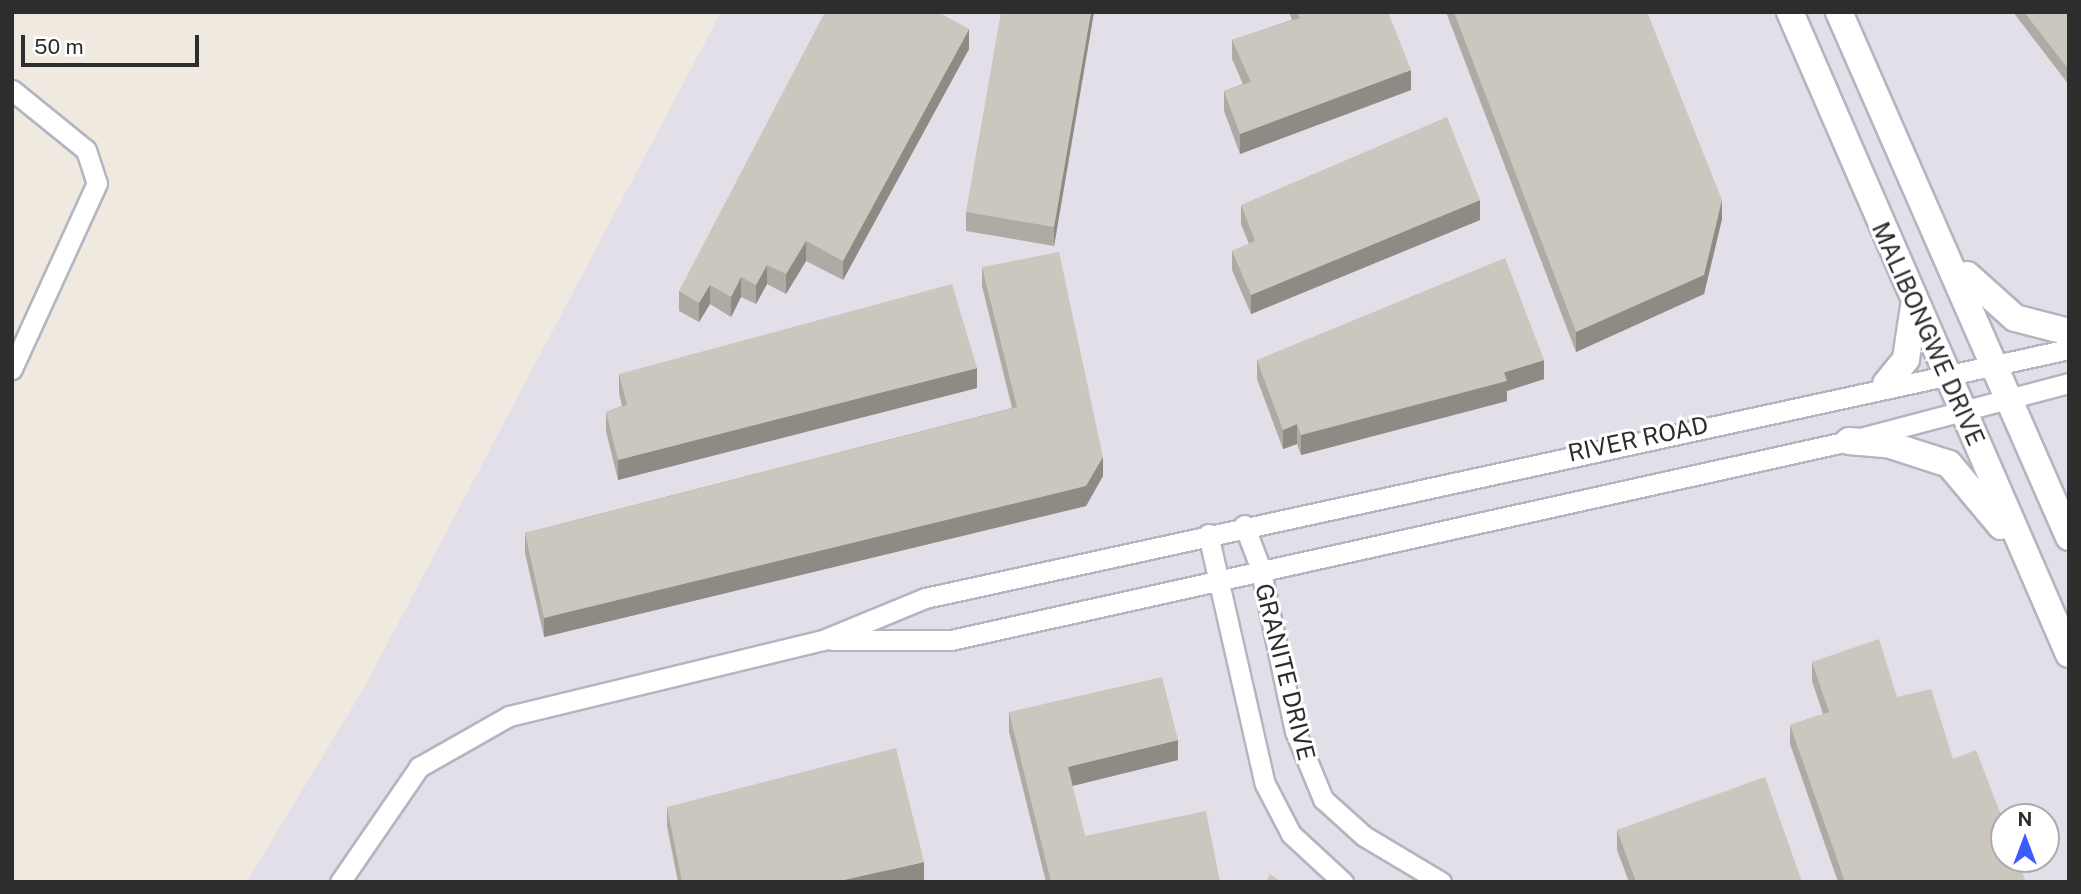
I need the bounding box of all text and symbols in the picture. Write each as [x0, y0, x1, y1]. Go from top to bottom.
scale bar [24, 21, 203, 65]
text: 50 m [34, 34, 84, 59]
street label: MALIBONGWE DRIVE [1866, 218, 1990, 450]
street label: RIVER ROAD [1565, 410, 1711, 468]
street label: GRANITE DRIVE [1249, 580, 1321, 764]
north arrow [1990, 803, 2060, 873]
text: N [2018, 808, 2032, 830]

